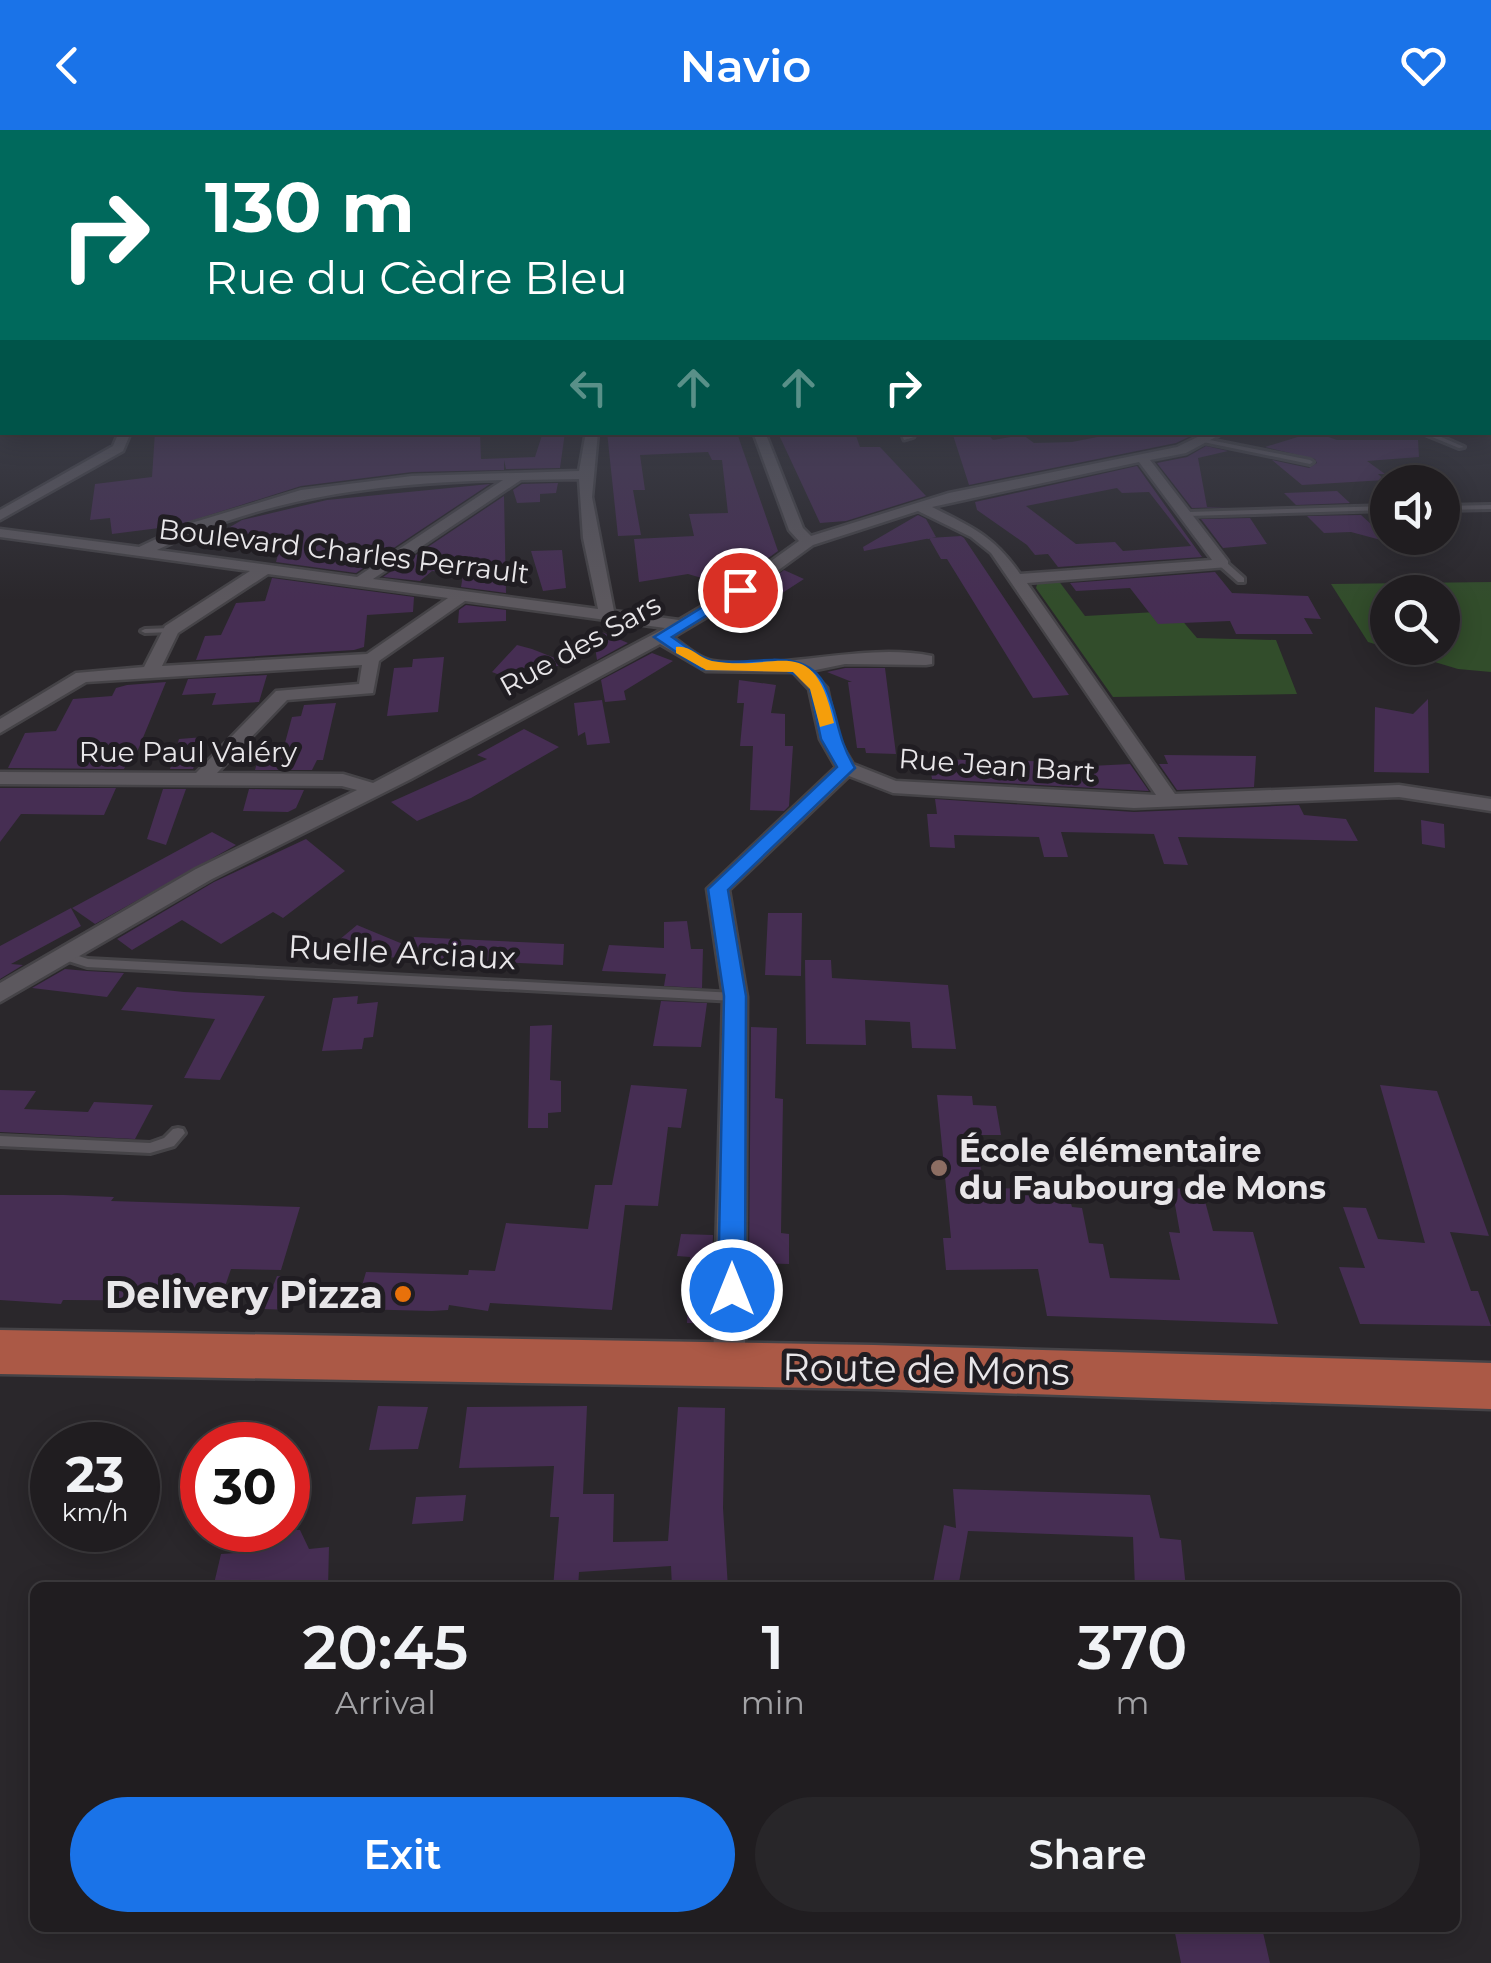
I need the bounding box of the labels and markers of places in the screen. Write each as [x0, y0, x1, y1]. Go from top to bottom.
pin [698, 548, 783, 633]
place label: École élémentaire du Faubourg de Mons [959, 1131, 1326, 1207]
marker: École élémentaire du Faubourg de Mons [928, 1157, 950, 1179]
place label: Delivery Pizza [105, 1271, 383, 1318]
marker: Delivery Pizza [392, 1283, 414, 1305]

